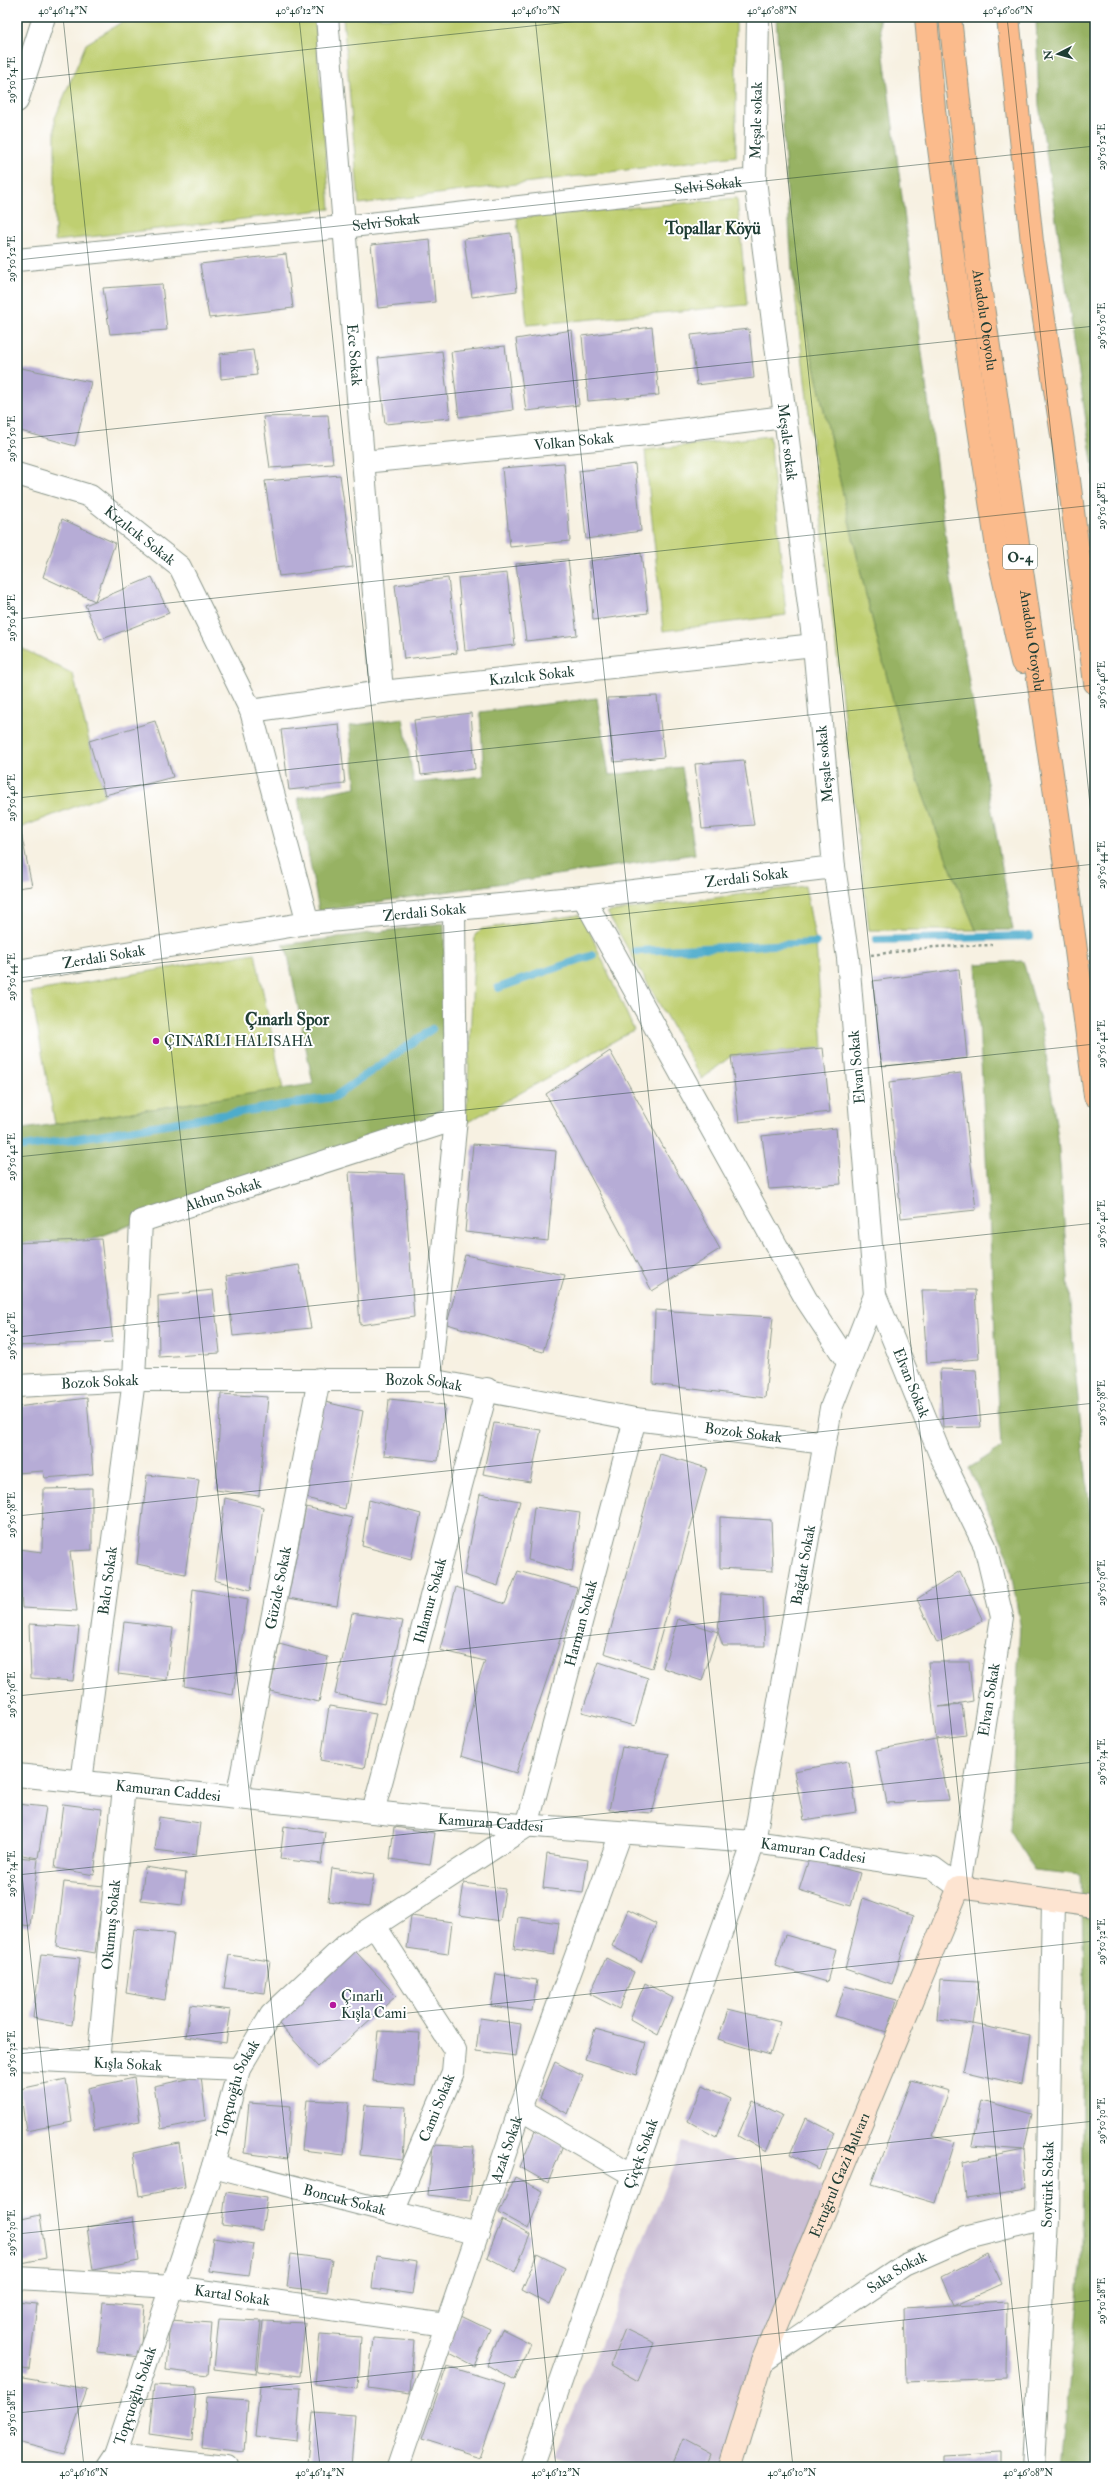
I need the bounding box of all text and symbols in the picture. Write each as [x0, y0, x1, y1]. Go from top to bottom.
text: 40°46'14"N [38, 5, 88, 17]
text: 40°46'12"N [276, 5, 325, 17]
text: 40°46'10"N [512, 5, 561, 17]
text: 40°46'08"N [747, 5, 797, 17]
text: 40°46'06"N [983, 5, 1033, 17]
north arrow [1038, 34, 1078, 74]
text: N [1041, 48, 1056, 62]
text: 29°50'54"E [6, 57, 18, 103]
street label: Meşale sokak [746, 81, 766, 160]
text: 29°50'52"E [1096, 124, 1108, 170]
street label: Selvi Sokak [673, 172, 743, 199]
street label: Selvi Sokak [351, 209, 421, 235]
district label: Topallar Köyü [664, 218, 761, 240]
text: 29°50'52"E [6, 236, 18, 282]
street label: Anadolu Otoyolu [968, 267, 1002, 372]
text: 29°50'50"E [1096, 303, 1108, 349]
street label: Ece Sokak [343, 323, 367, 387]
street label: Meşale sokak [773, 402, 801, 482]
text: 29°50'50"E [6, 416, 18, 462]
street label: Volkan Sokak [533, 428, 615, 455]
text: 29°50'48"E [1096, 482, 1108, 530]
street label: Kızılcık Sokak [100, 501, 180, 570]
road number: O-4 [1003, 545, 1037, 569]
street label: Anadolu Otoyolu [1015, 588, 1049, 693]
text: 29°50'48"E [6, 594, 18, 642]
text: 29°50'46"E [1096, 661, 1108, 709]
street label: Kızılcık Sokak [488, 662, 575, 690]
street label: Meşale sokak [812, 724, 838, 804]
text: 29°50'46"E [6, 774, 18, 822]
text: 29°50'44"E [1096, 841, 1108, 889]
street label: Zerdali Sokak [704, 863, 789, 892]
street label: Zerdali Sokak [382, 899, 467, 925]
street label: Zerdali Sokak [61, 941, 147, 973]
text: 29°50'44"E [6, 953, 18, 1001]
district label: Çınarlı Spor [245, 1009, 330, 1031]
text: 29°50'42"E [1096, 1020, 1108, 1068]
street label: Elvan Sokak [844, 1029, 870, 1105]
place label: ÇINARLI HALISAHA [164, 1032, 313, 1051]
marker: ÇINARLI HALISAHA [151, 1036, 161, 1046]
text: 29°50'42"E [6, 1133, 18, 1181]
street label: Akhun Sokak [182, 1173, 264, 1216]
text: 29°50'40"E [1096, 1200, 1108, 1248]
text: 29°50'40"E [6, 1312, 18, 1360]
street label: Elvan Sokak [888, 1345, 934, 1421]
street label: Bozok Sokak [385, 1370, 464, 1395]
street label: Bozok Sokak [61, 1371, 139, 1393]
text: 29°50'38"E [1096, 1380, 1108, 1426]
street label: Bozok Sokak [704, 1418, 783, 1447]
text: 29°50'38"E [6, 1492, 18, 1538]
street label: Bağdat Sokak [787, 1523, 820, 1606]
street label: Balcı Sokak [94, 1545, 121, 1616]
street label: Güzide Sokak [261, 1545, 296, 1631]
street label: Ihlamur Sokak [409, 1556, 451, 1645]
text: 29°50'36"E [1096, 1560, 1108, 1606]
street label: Harman Sokak [560, 1578, 601, 1668]
street label: Elvan Sokak [974, 1662, 1004, 1738]
text: 29°50'36"E [6, 1672, 18, 1718]
text: 29°50'34"E [1096, 1739, 1108, 1785]
street label: Kamuran Caddesi [115, 1776, 222, 1806]
street label: Kamuran Caddesi [437, 1809, 544, 1836]
street label: Kamuran Caddesi [759, 1834, 867, 1868]
text: 29°50'34"E [6, 1851, 18, 1897]
street label: Okumuş Sokak [97, 1879, 125, 1971]
text: 29°50'32"E [1096, 1919, 1108, 1965]
place label: Çınarlı Kışla Cami [341, 1987, 407, 2023]
marker: Çınarlı Kışla Cami [328, 2000, 338, 2010]
text: 29°50'32"E [6, 2031, 18, 2077]
street label: Topçuoğlu Sokak [212, 2036, 264, 2140]
street label: Kışla Sokak [93, 2053, 163, 2075]
street label: Cami Sokak [415, 2071, 459, 2145]
text: 29°50'30"E [1096, 2098, 1108, 2144]
street label: Ertuğrul Gazi Bulvarı [805, 2110, 874, 2241]
street label: Azak Sokak [486, 2113, 527, 2186]
street label: Çiçek Sokak [619, 2116, 662, 2191]
street label: Soytürk Sokak [1037, 2141, 1058, 2228]
street label: Boncuk Sokak [301, 2180, 388, 2220]
text: 29°50'30"E [6, 2210, 18, 2256]
street label: Saka Sokak [863, 2247, 930, 2298]
text: 29°50'28"E [1096, 2277, 1108, 2325]
street label: Kartal Sokak [193, 2281, 271, 2310]
street label: Topçuoğlu Sokak [110, 2344, 161, 2448]
text: 29°50'28"E [6, 2389, 18, 2437]
text: 40°46'16"N [60, 2467, 109, 2479]
text: 40°46'14"N [295, 2467, 345, 2479]
text: 40°46'12"N [532, 2467, 581, 2479]
text: 40°46'10"N [768, 2467, 817, 2479]
text: 40°46'08"N [1003, 2467, 1053, 2479]

